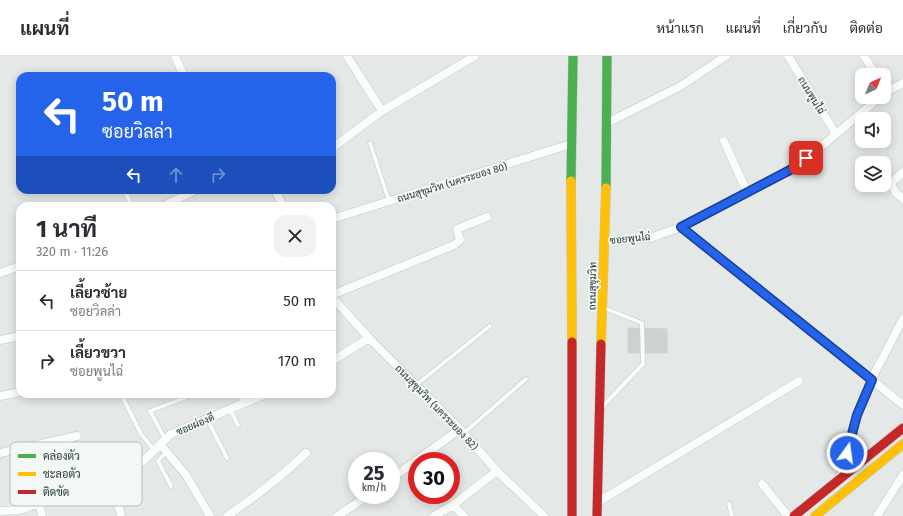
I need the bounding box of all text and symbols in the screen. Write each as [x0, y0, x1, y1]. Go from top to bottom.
text: แผนที่ [20, 17, 69, 40]
text: หน้าแรก [656, 20, 704, 37]
text: แผนที่ [726, 20, 761, 37]
text: เกี่ยวกับ [783, 20, 827, 37]
text: ติดต่อ [849, 20, 883, 37]
north arrow [855, 68, 891, 104]
map controls [855, 68, 891, 192]
street label: ถนนพูนไฉ่ [794, 74, 828, 117]
text: 50 m [102, 85, 164, 118]
icon: left [36, 88, 88, 140]
button: sound [855, 112, 891, 148]
text: ซอยวิลล่า [102, 121, 173, 143]
pin [789, 141, 823, 175]
icon: arrive [795, 147, 817, 169]
button: layers [855, 156, 891, 192]
street label: ถนนสุขุมวิท (นครระยอง 80) [395, 160, 509, 206]
icon: left [123, 164, 145, 186]
icon: ahead [165, 164, 187, 186]
icon: right [207, 164, 229, 186]
text: 1 นาที [36, 215, 97, 243]
button: close [274, 215, 316, 257]
street label: ซอยพูนไฉ่ [609, 230, 651, 248]
text: 320 m · 11:26 [36, 244, 108, 259]
street label: ถนนสุขุมวิท [587, 262, 600, 310]
text: เลี้ยวซ้าย [70, 284, 127, 302]
icon: left [36, 290, 58, 312]
text: 50 m [283, 292, 316, 310]
text: ซอยวิลล่า [70, 304, 121, 319]
text: เลี้ยวขวา [70, 344, 126, 362]
icon: right [36, 350, 58, 372]
text: 170 m [278, 352, 316, 370]
street label: ถนนสุขุมวิท (นครระยอง 82) [392, 362, 481, 453]
text: ซอยพูนไฉ่ [70, 364, 123, 379]
street label: ซอยผ่องดี [174, 411, 216, 438]
position arrow [826, 432, 868, 474]
legend [10, 442, 142, 506]
text: คล่องตัว [43, 449, 80, 463]
speed limit sign: 30 [408, 452, 460, 504]
text: 25 [363, 461, 385, 485]
text: ชะลอตัว [43, 467, 81, 481]
text: km/h [362, 482, 386, 494]
text: ติดขัด [43, 485, 69, 499]

